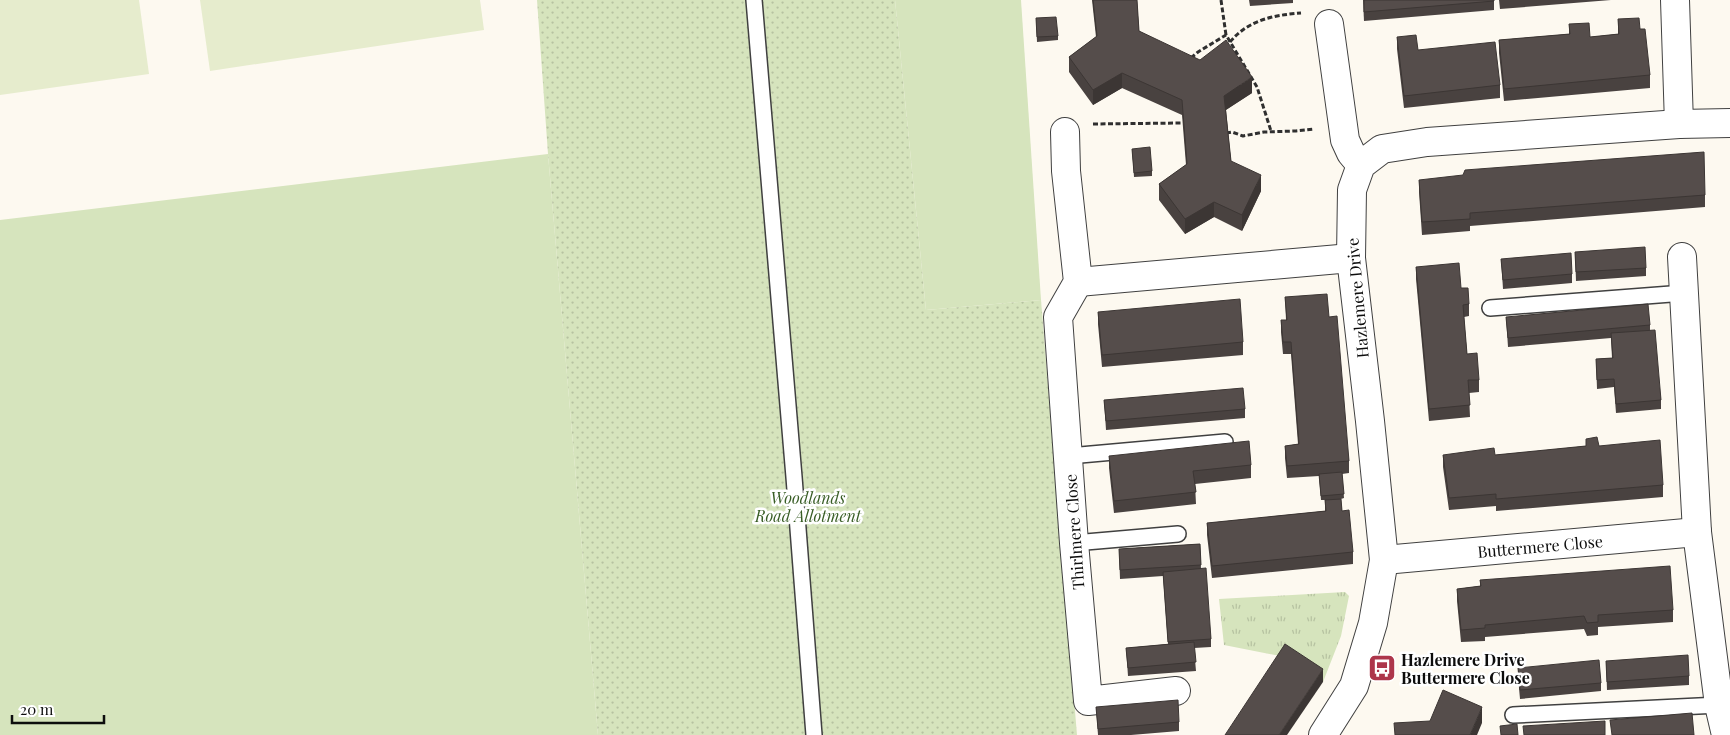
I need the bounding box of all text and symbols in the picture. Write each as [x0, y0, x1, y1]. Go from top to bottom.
street label: Hazlemere Drive [1341, 237, 1373, 359]
street label: Thirlmere Close [1059, 473, 1089, 591]
park label: Woodlands Road Allotment [754, 487, 862, 526]
street label: Buttermere Close [1476, 530, 1604, 562]
place label: Hazlemere Drive Buttermere Close [1401, 649, 1530, 688]
bus stop icon: Hazlemere Drive Buttermere Close [1367, 653, 1397, 683]
scale bar [12, 692, 105, 724]
text: 20 m [20, 699, 54, 719]

